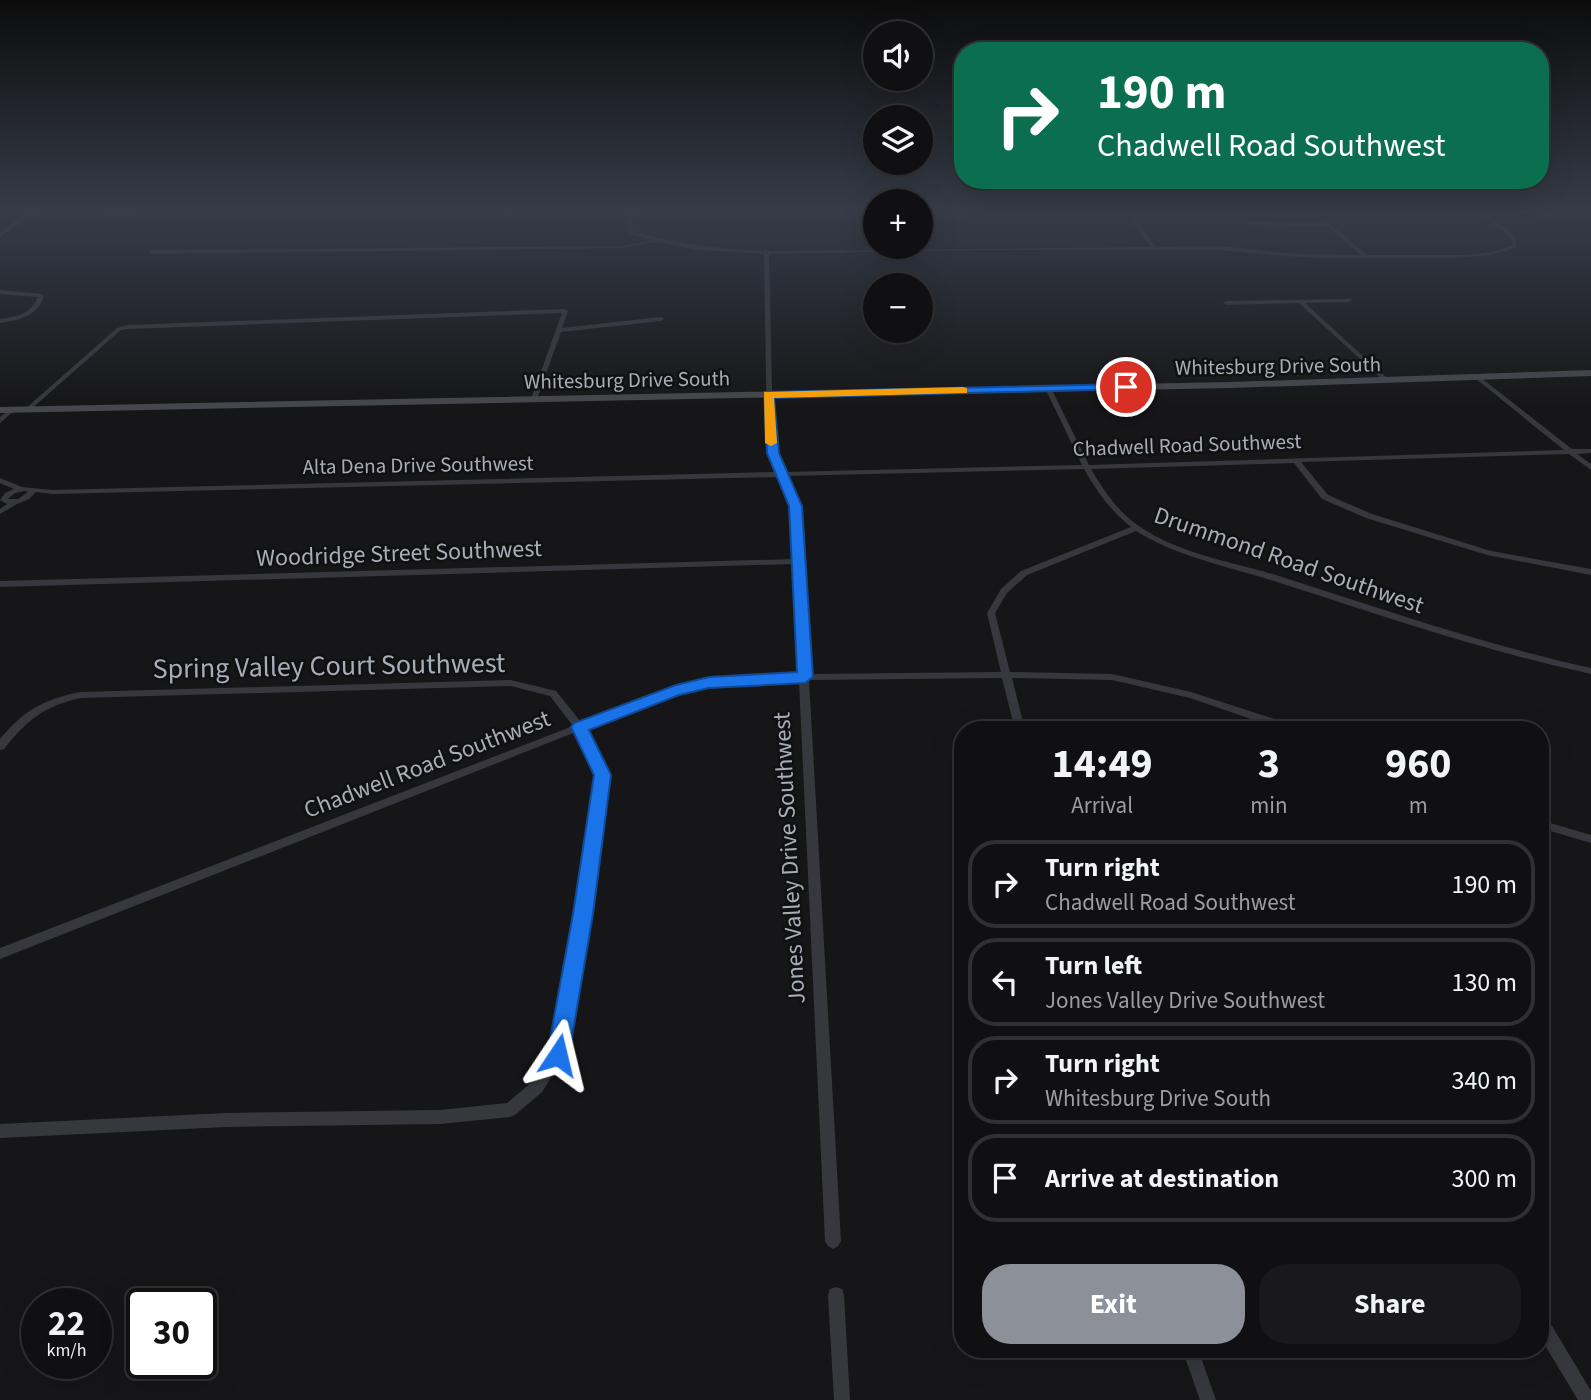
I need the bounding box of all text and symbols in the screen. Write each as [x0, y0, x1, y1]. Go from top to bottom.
map controls [863, 21, 933, 343]
button: sound [863, 21, 933, 91]
text: 190 m [1097, 58, 1226, 128]
icon: right [982, 70, 1073, 161]
button: layers [863, 105, 933, 175]
text: Chadwell Road Southwest [1097, 123, 1446, 169]
button: + [863, 189, 933, 259]
button: − [863, 273, 933, 343]
street label: Whitesburg Drive South [1175, 349, 1381, 383]
pin [1096, 357, 1156, 417]
street label: Whitesburg Drive South [524, 363, 730, 397]
icon: arrive [1107, 368, 1145, 406]
street label: Chadwell Road Southwest [1072, 426, 1302, 464]
street label: Alta Dena Drive Southwest [302, 448, 534, 482]
street label: Drummond Road Southwest [1149, 498, 1428, 623]
street label: Woodridge Street Southwest [256, 531, 543, 576]
street label: Spring Valley Court Southwest [152, 643, 506, 689]
street label: Chadwell Road Southwest [299, 701, 555, 828]
street label: Jones Valley Drive Southwest [764, 711, 815, 1005]
text: 14:49 [1051, 734, 1153, 794]
text: 3 [1258, 734, 1280, 794]
text: 960 [1385, 734, 1452, 794]
text: Arrival [1071, 789, 1133, 822]
text: min [1250, 789, 1288, 822]
text: m [1409, 789, 1428, 822]
text: Turn right [1045, 849, 1160, 886]
icon: right [986, 865, 1024, 903]
text: 190 m [1451, 866, 1517, 903]
text: Chadwell Road Southwest [1045, 886, 1296, 919]
text: Turn left [1045, 947, 1142, 984]
icon: left [986, 963, 1024, 1001]
text: 130 m [1451, 964, 1517, 1001]
text: Jones Valley Drive Southwest [1045, 984, 1325, 1017]
position arrow [521, 1018, 595, 1092]
text: Turn right [1045, 1045, 1160, 1082]
icon: right [986, 1061, 1024, 1099]
text: 340 m [1451, 1062, 1517, 1099]
text: Whitesburg Drive South [1045, 1082, 1271, 1115]
icon: arrive [986, 1159, 1024, 1197]
text: Arrive at destination [1045, 1160, 1279, 1197]
text: 300 m [1451, 1160, 1517, 1197]
button: Exit [982, 1264, 1245, 1344]
button: Share [1259, 1264, 1521, 1344]
speed limit sign: 30 [126, 1288, 217, 1379]
text: 22 [48, 1299, 85, 1349]
text: km/h [47, 1338, 86, 1363]

